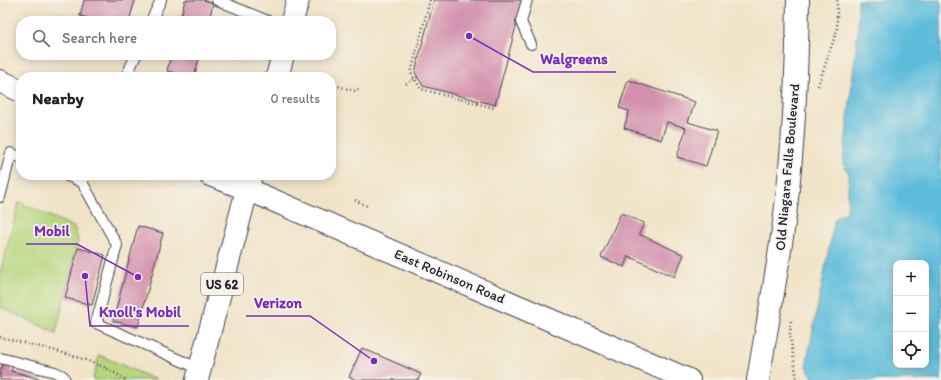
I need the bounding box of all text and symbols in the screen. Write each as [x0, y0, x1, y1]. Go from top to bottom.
search box [16, 16, 336, 60]
icon: search [30, 27, 52, 49]
text: Search here [62, 29, 137, 47]
callout: Walgreens [533, 45, 616, 72]
text: Walgreens [540, 50, 608, 69]
street label: Old Niagara Falls Boulevard [772, 82, 803, 251]
text: Nearby [32, 88, 84, 108]
text: 0 results [270, 91, 320, 106]
callout: Mobil [26, 217, 77, 244]
text: Mobil [34, 222, 70, 240]
street label: East Robinson Road [392, 245, 508, 308]
map controls [893, 260, 929, 368]
button: + [893, 260, 929, 296]
road number: US 62 [201, 273, 243, 295]
callout: Verizon [246, 289, 310, 316]
text: Verizon [254, 294, 303, 312]
button: − [893, 296, 929, 332]
callout: Knoll's Mobil [90, 299, 189, 326]
text: Knoll's Mobil [99, 303, 182, 321]
button: locate [893, 332, 929, 368]

